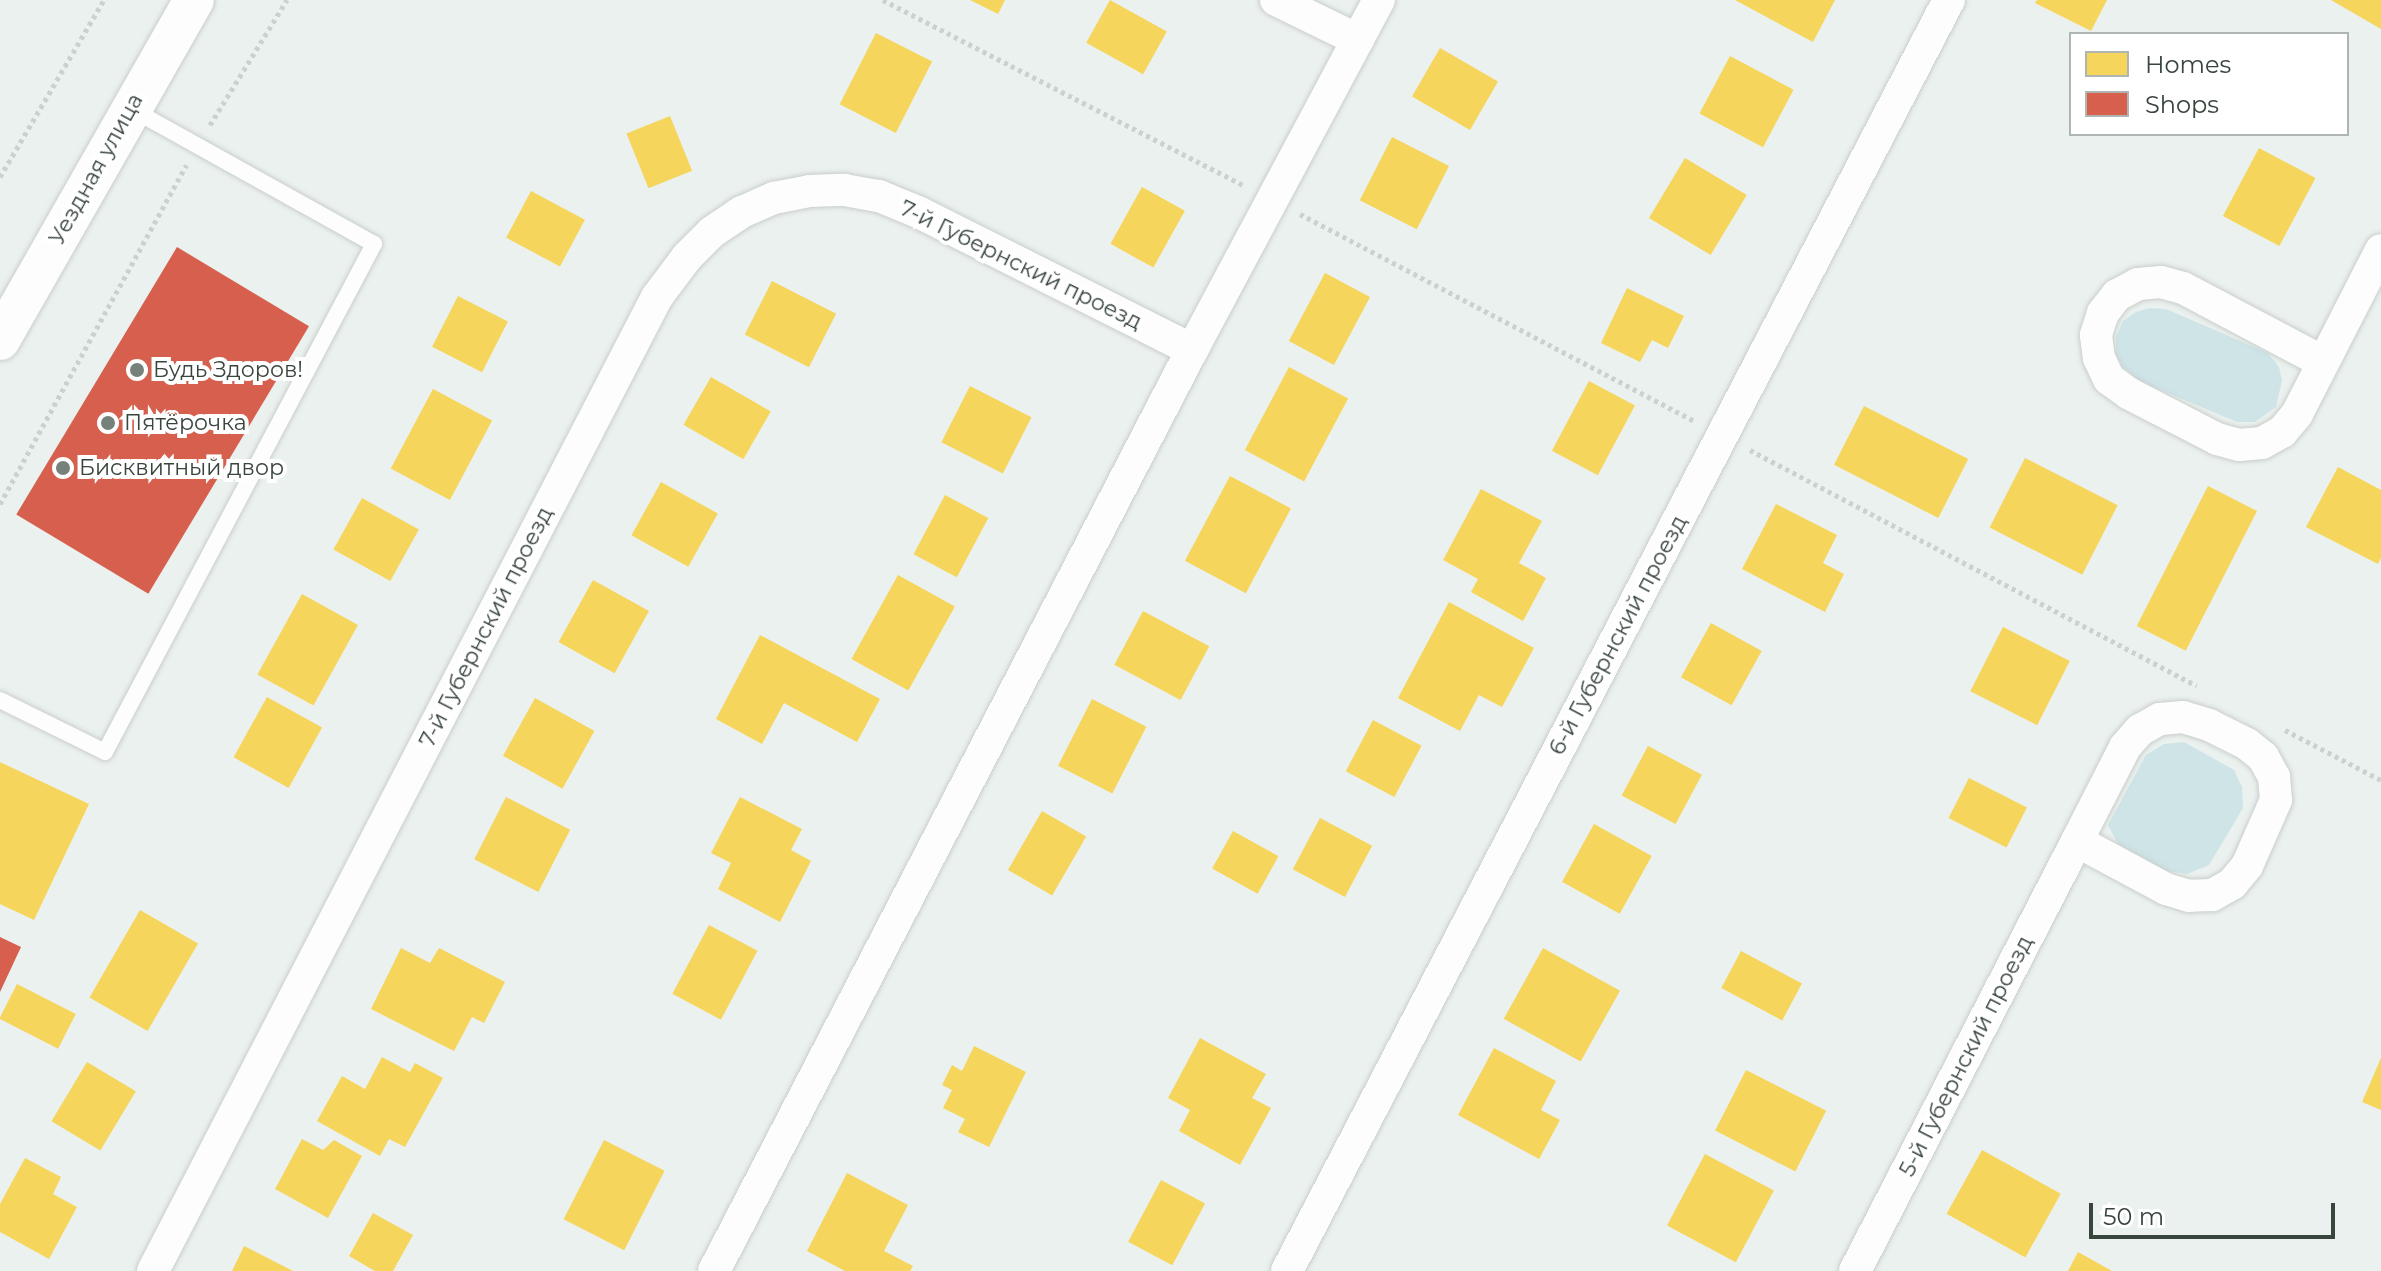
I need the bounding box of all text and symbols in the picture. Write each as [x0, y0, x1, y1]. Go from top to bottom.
legend [2069, 32, 2349, 136]
text: Homes [2145, 50, 2231, 79]
street label: Уездная улица [44, 89, 148, 249]
text: Shops [2145, 90, 2219, 119]
street label: 7-й Губернский проезд [896, 195, 1146, 335]
place label: Будь Здоров! [153, 357, 303, 383]
marker: Будь Здоров! [128, 361, 146, 379]
place label: Пятёрочка [124, 410, 247, 436]
marker: Пятёрочка [99, 414, 117, 432]
place label: Бисквитный двор [79, 455, 284, 481]
marker: Бисквитный двор [54, 459, 72, 477]
street label: 7-й Губернский проезд [414, 502, 558, 752]
street label: 6-й Губернский проезд [1544, 511, 1692, 759]
street label: 5-й Губернский проезд [1894, 931, 2038, 1181]
scale bar [2093, 1187, 2339, 1237]
text: 50 m [2103, 1202, 2164, 1231]

